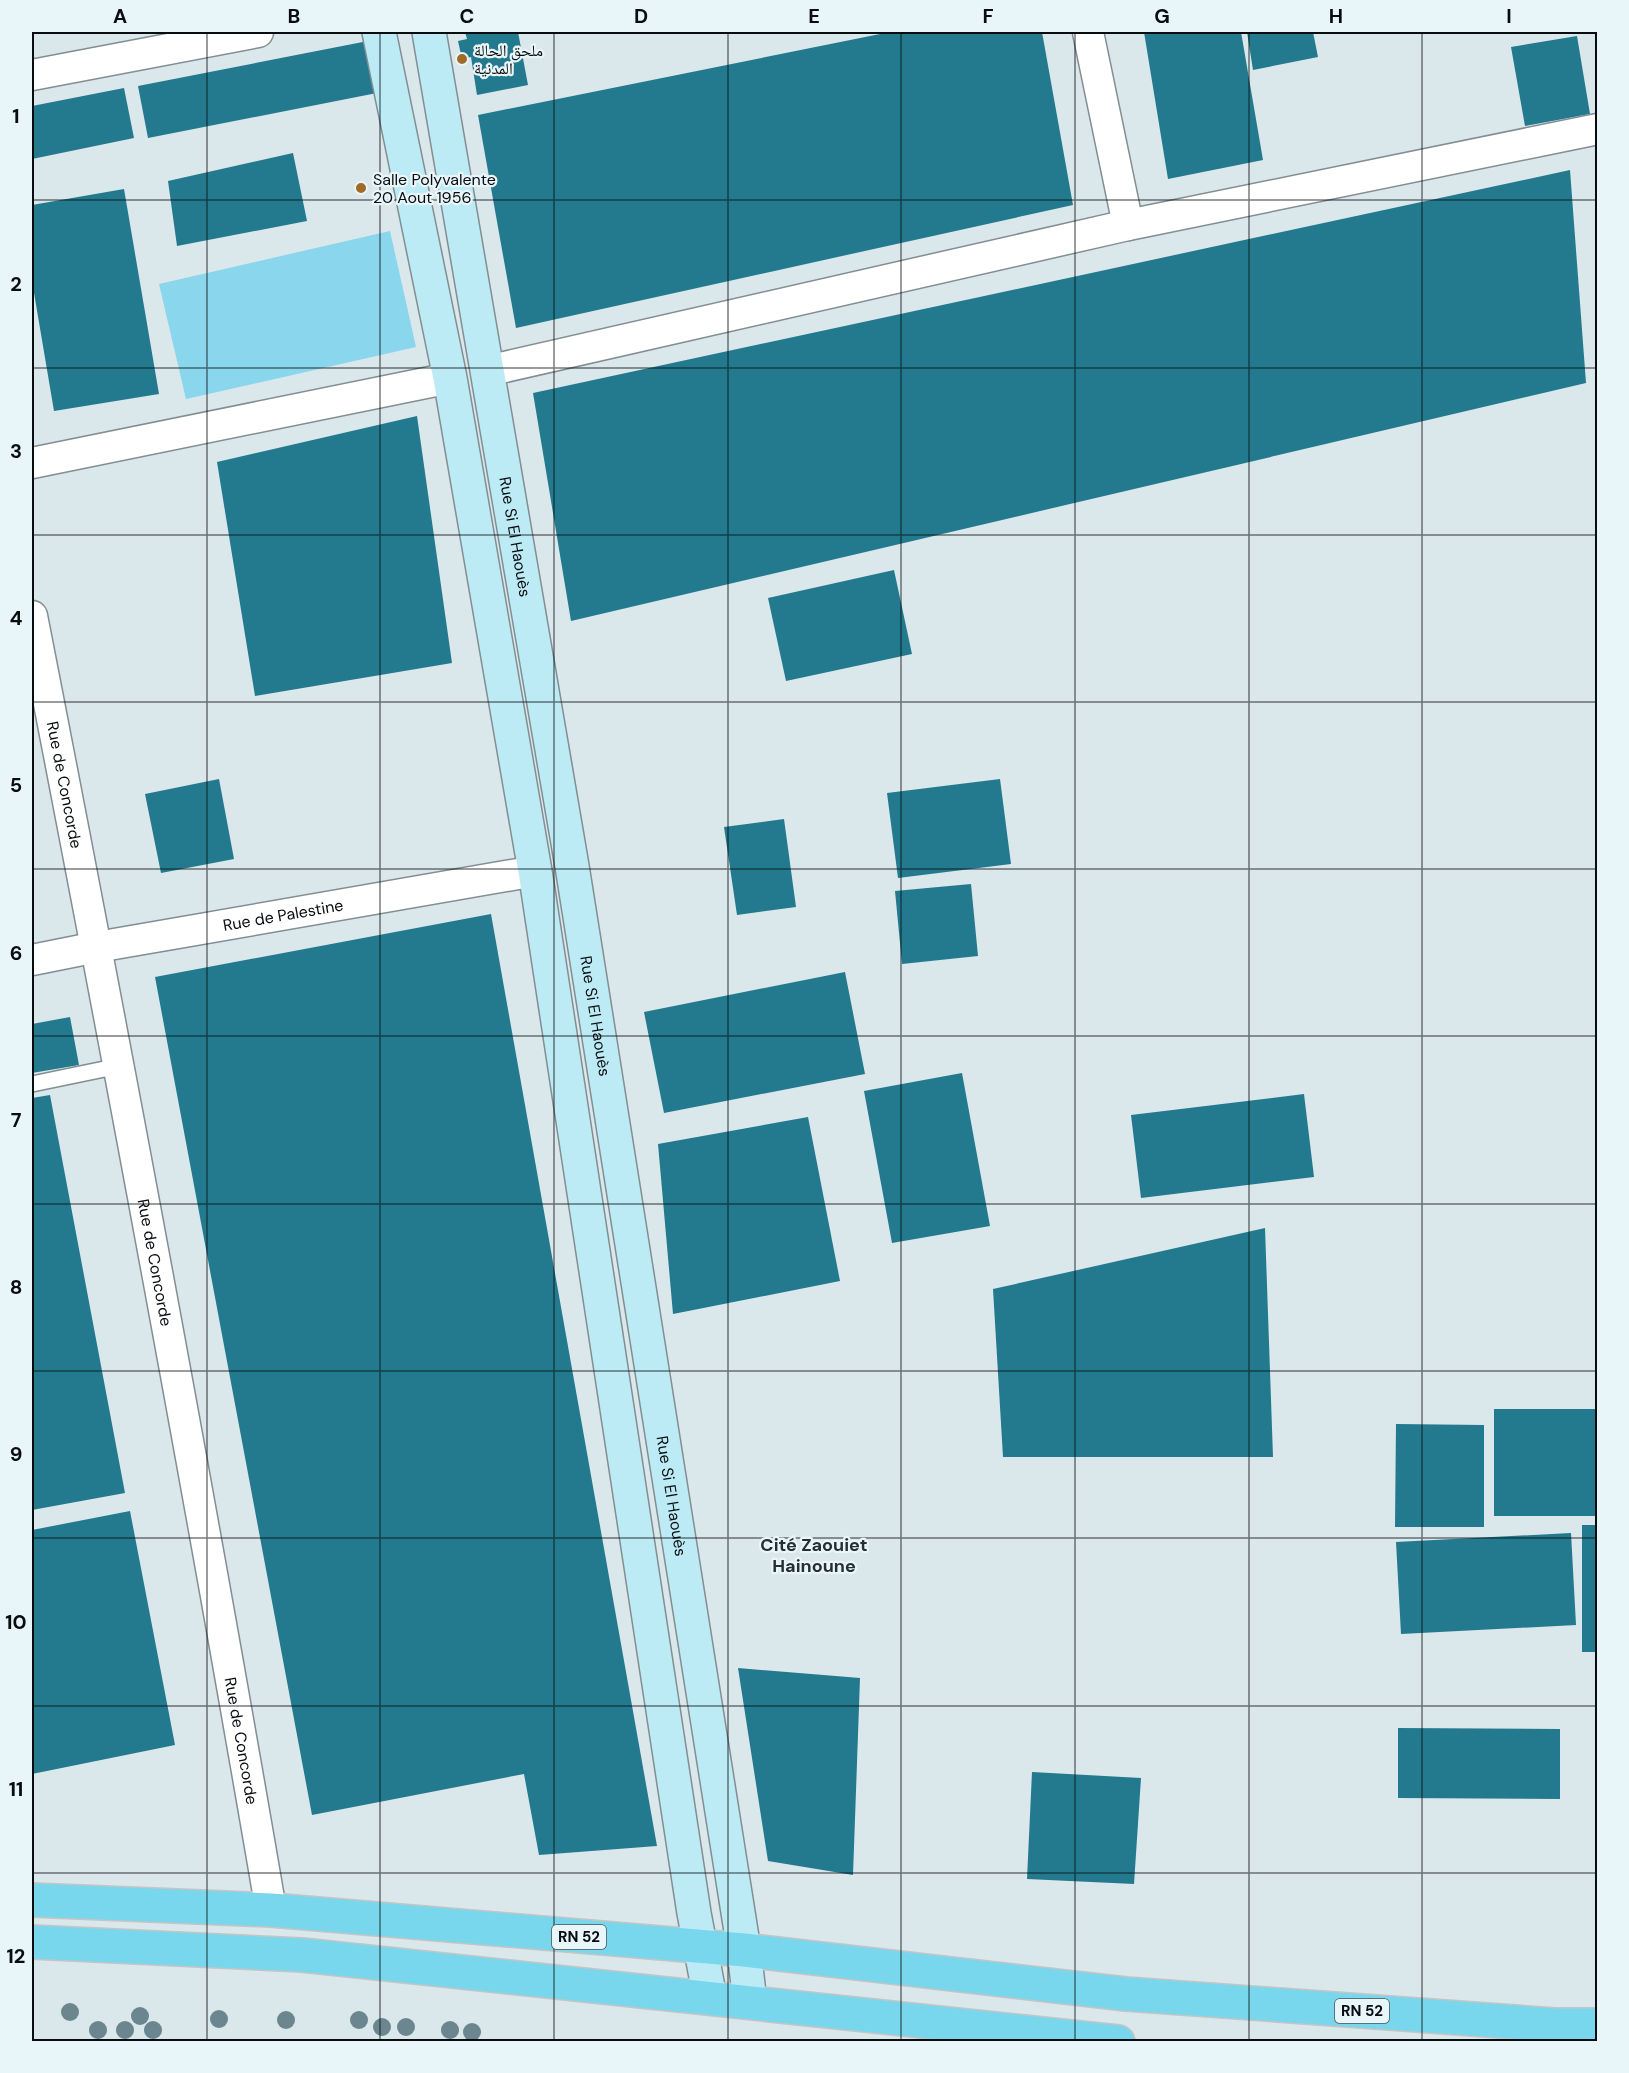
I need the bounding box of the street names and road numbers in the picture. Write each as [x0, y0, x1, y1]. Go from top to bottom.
street label: Rue Si El Haouès [494, 475, 536, 599]
street label: Rue de Concorde [42, 720, 87, 850]
street label: Rue de Palestine [221, 894, 345, 936]
street label: Rue Si El Haouès [575, 954, 615, 1078]
street label: Rue de Concorde [133, 1197, 177, 1328]
street label: Rue Si El Haouès [652, 1434, 691, 1558]
street label: Rue de Concorde [220, 1675, 263, 1806]
road number: RN 52 [552, 1925, 606, 1949]
road number: RN 52 [1335, 1999, 1389, 2023]

